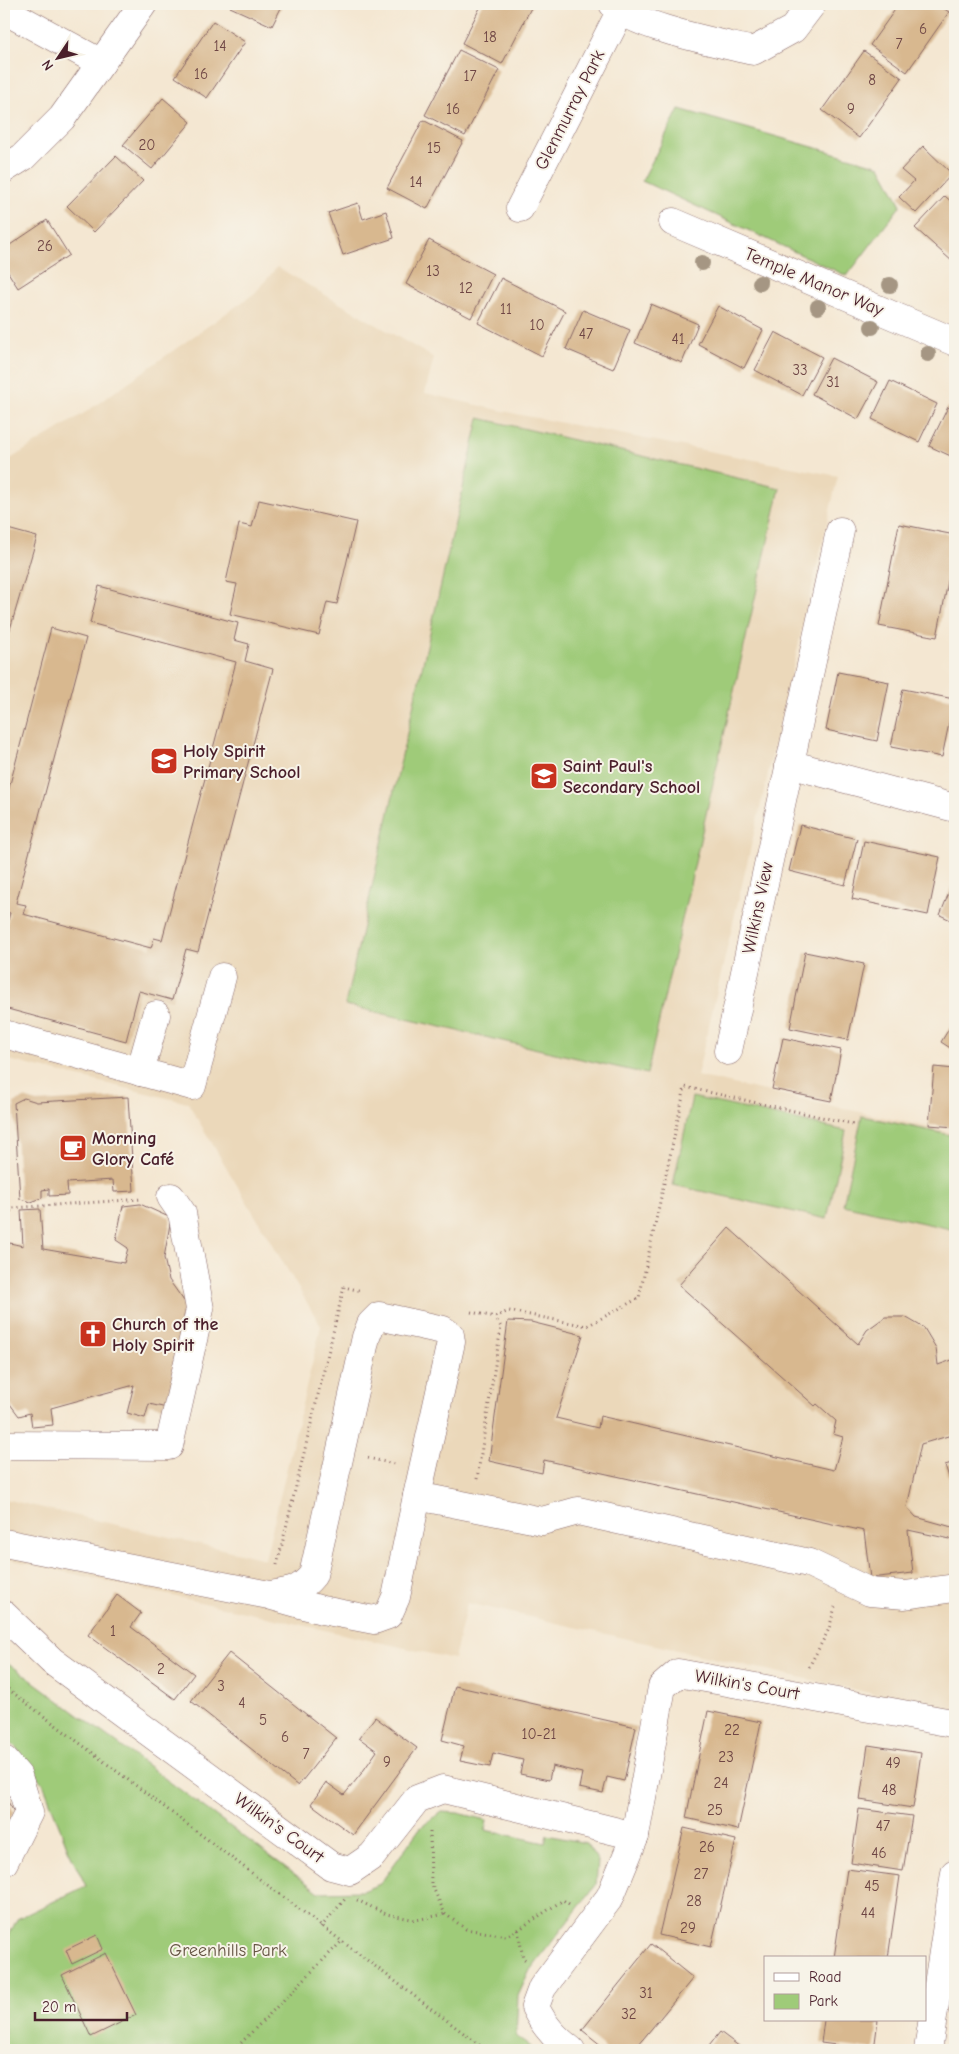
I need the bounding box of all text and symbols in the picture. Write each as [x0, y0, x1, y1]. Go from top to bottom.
house number: 6 [919, 20, 927, 38]
house number: 18 [483, 28, 497, 46]
north arrow [32, 32, 82, 82]
house number: 7 [895, 35, 903, 53]
house number: 14 [213, 37, 227, 55]
street label: Glenmurray Park [531, 46, 609, 173]
text: N [38, 57, 57, 74]
house number: 16 [194, 65, 208, 83]
house number: 17 [463, 67, 477, 85]
house number: 8 [868, 71, 876, 89]
house number: 16 [446, 100, 460, 118]
house number: 9 [847, 100, 855, 118]
house number: 20 [139, 136, 155, 154]
house number: 15 [427, 139, 441, 157]
house number: 14 [409, 173, 423, 191]
house number: 26 [37, 237, 53, 255]
street label: Temple Manor Way [741, 243, 888, 321]
house number: 13 [426, 262, 440, 280]
house number: 12 [459, 279, 473, 297]
house number: 11 [500, 300, 512, 318]
house number: 10 [529, 316, 545, 334]
house number: 47 [579, 325, 593, 343]
house number: 41 [671, 330, 685, 348]
house number: 33 [792, 361, 808, 379]
house number: 31 [826, 373, 840, 391]
place label: Holy Spirit Primary School [183, 741, 301, 783]
school or university icon: Holy Spirit Primary School [149, 746, 179, 776]
place label: Saint Paul's Secondary School [563, 756, 700, 798]
school or university icon: Saint Paul's Secondary School [529, 761, 559, 791]
street label: Wilkins View [738, 860, 778, 956]
place label: Morning Glory Café [92, 1128, 174, 1170]
cafe icon: Morning Glory Café [58, 1133, 88, 1163]
place label: Church of the Holy Spirit [112, 1314, 219, 1356]
church icon: Church of the Holy Spirit [78, 1319, 108, 1349]
house number: 1 [110, 1622, 116, 1640]
house number: 2 [157, 1660, 165, 1678]
street label: Wilkin's Court [693, 1666, 802, 1705]
house number: 3 [217, 1677, 225, 1695]
house number: 4 [238, 1694, 246, 1712]
house number: 5 [259, 1711, 267, 1729]
house number: 22 [724, 1721, 740, 1739]
house number: 10-21 [522, 1725, 557, 1743]
house number: 6 [281, 1728, 289, 1746]
house number: 7 [302, 1745, 310, 1763]
house number: 23 [718, 1748, 734, 1766]
house number: 9 [383, 1753, 391, 1771]
house number: 49 [885, 1754, 901, 1772]
house number: 24 [713, 1774, 729, 1792]
house number: 48 [882, 1781, 897, 1799]
street label: Wilkin's Court [230, 1789, 329, 1868]
house number: 25 [707, 1801, 723, 1819]
house number: 47 [876, 1817, 890, 1835]
house number: 26 [699, 1838, 715, 1856]
house number: 46 [871, 1844, 887, 1862]
house number: 27 [694, 1865, 708, 1883]
house number: 45 [864, 1877, 880, 1895]
house number: 28 [686, 1892, 702, 1910]
house number: 44 [861, 1904, 875, 1922]
house number: 29 [680, 1919, 696, 1937]
park label: Greenhills Park [169, 1940, 287, 1961]
legend [764, 1956, 926, 2022]
text: Road [809, 1968, 841, 1986]
house number: 31 [639, 1984, 653, 2002]
scale bar [35, 1989, 128, 2021]
text: Park [809, 1992, 838, 2010]
text: 20 m [42, 1998, 76, 2016]
house number: 32 [621, 2005, 637, 2023]

